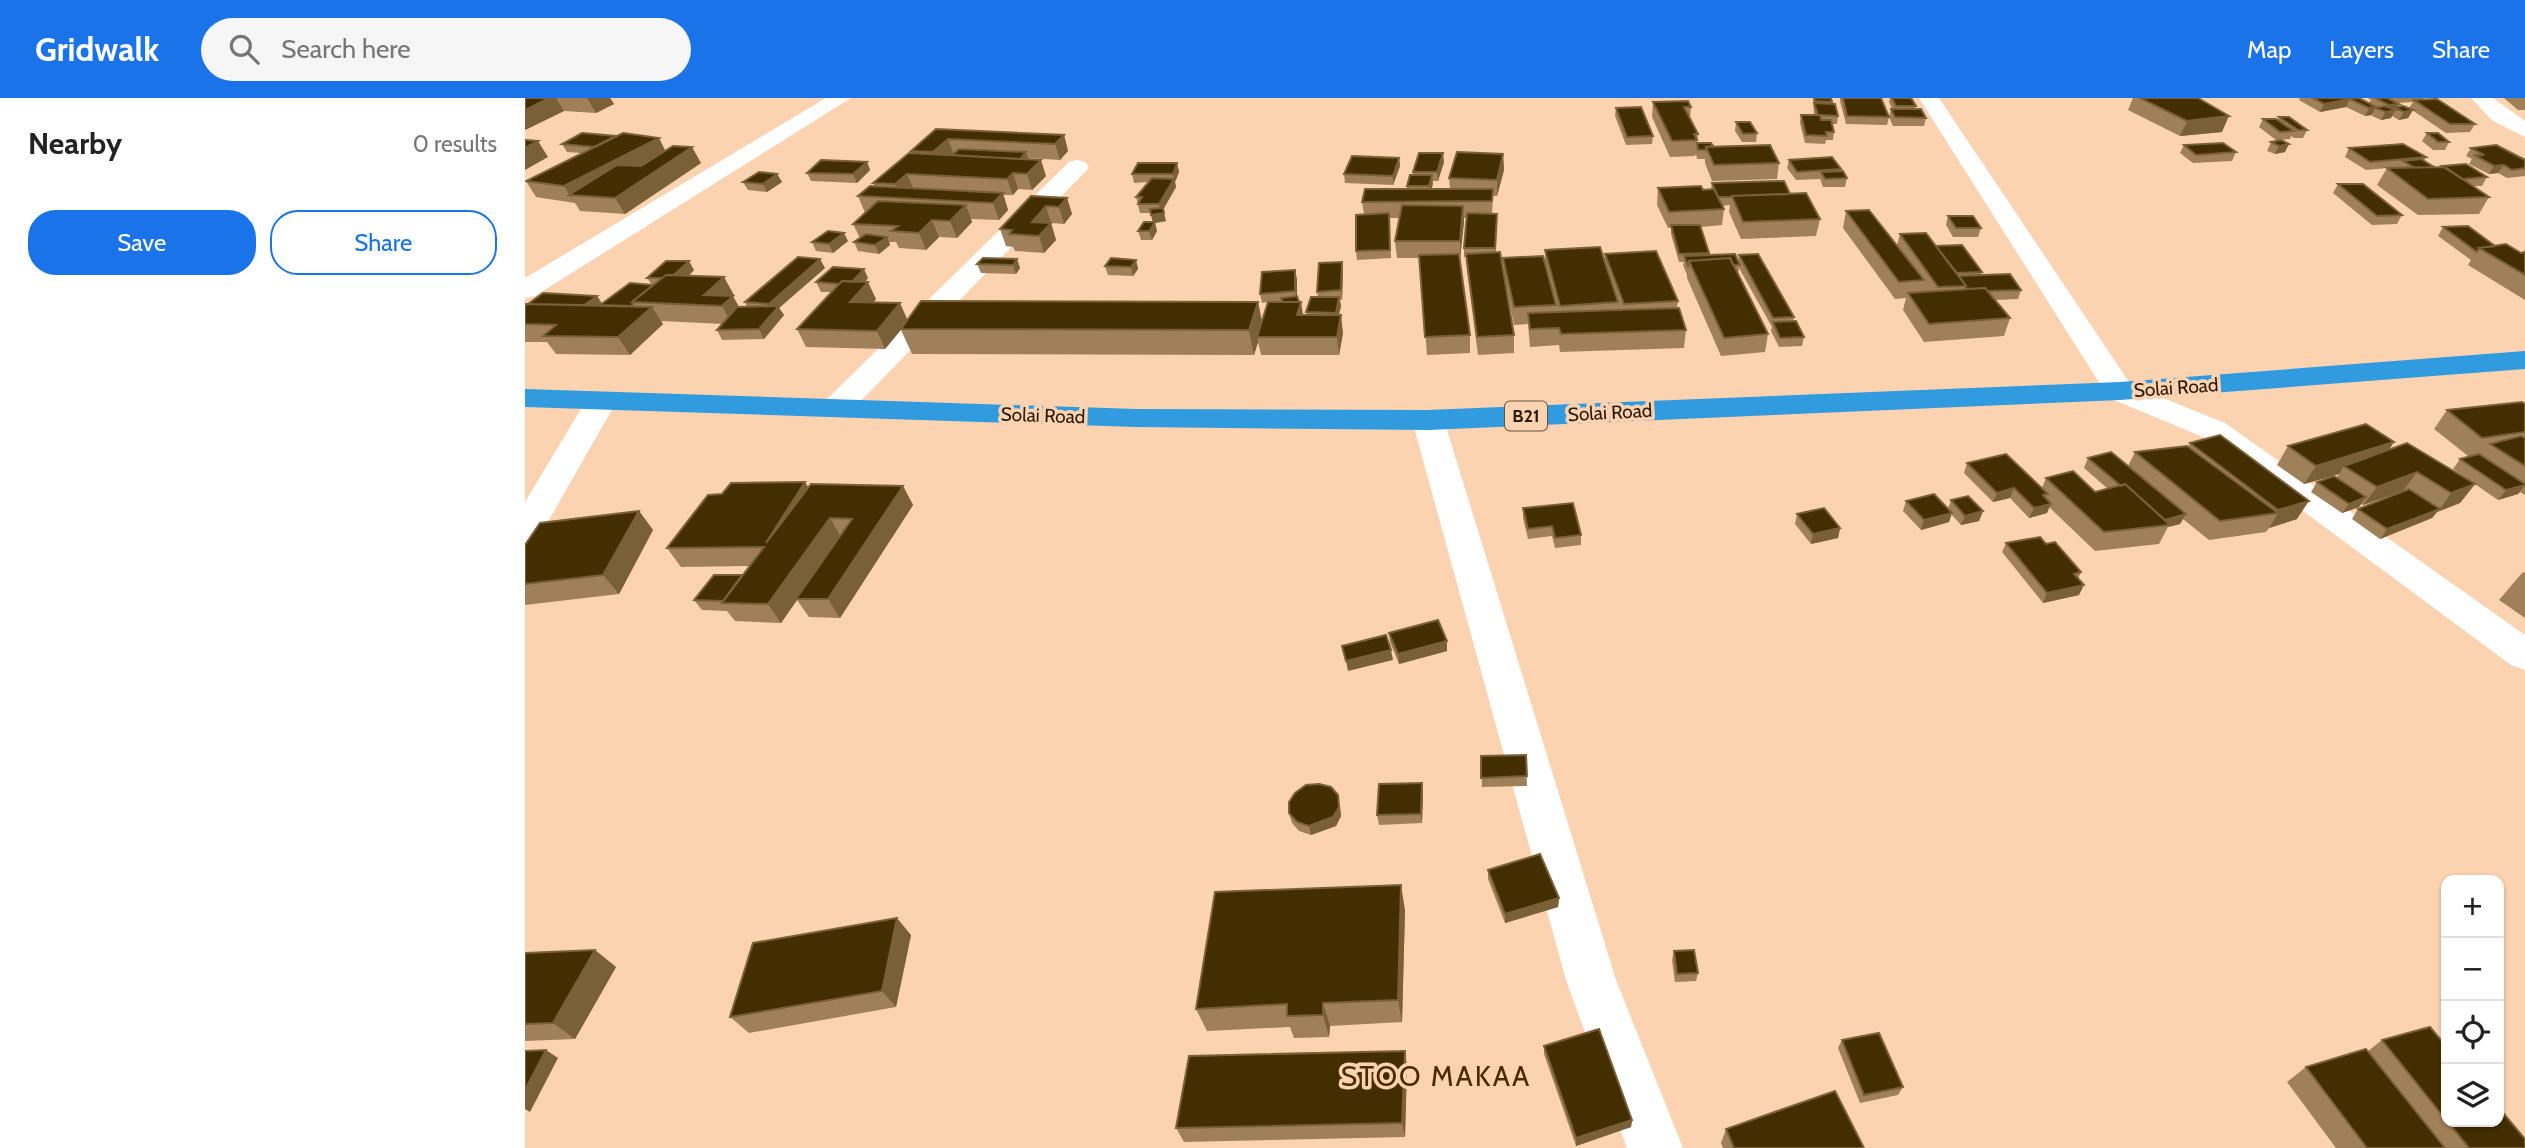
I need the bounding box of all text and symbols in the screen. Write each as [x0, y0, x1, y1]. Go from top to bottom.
search box [201, 18, 691, 81]
text: Gridwalk [35, 29, 159, 69]
icon: search [225, 30, 263, 68]
text: Search here [281, 33, 410, 65]
text: Map [2247, 35, 2291, 64]
text: Layers [2329, 35, 2394, 64]
text: Share [2432, 35, 2490, 64]
text: Nearby [28, 125, 122, 162]
text: 0 results [413, 130, 497, 158]
button: Save [28, 210, 256, 275]
button: Share [270, 210, 497, 275]
street label: Solai Road [2133, 373, 2219, 402]
street label: Solai Road [1567, 399, 1653, 426]
road number: B21 [1505, 402, 1547, 430]
street label: Solai Road [1000, 403, 1086, 428]
map controls [2441, 875, 2504, 1127]
button: + [2441, 875, 2504, 938]
button: − [2441, 938, 2504, 1001]
button: locate [2441, 1001, 2504, 1064]
district label: STOO MAKAA [1341, 1059, 1531, 1093]
button: layers [2441, 1064, 2504, 1127]

